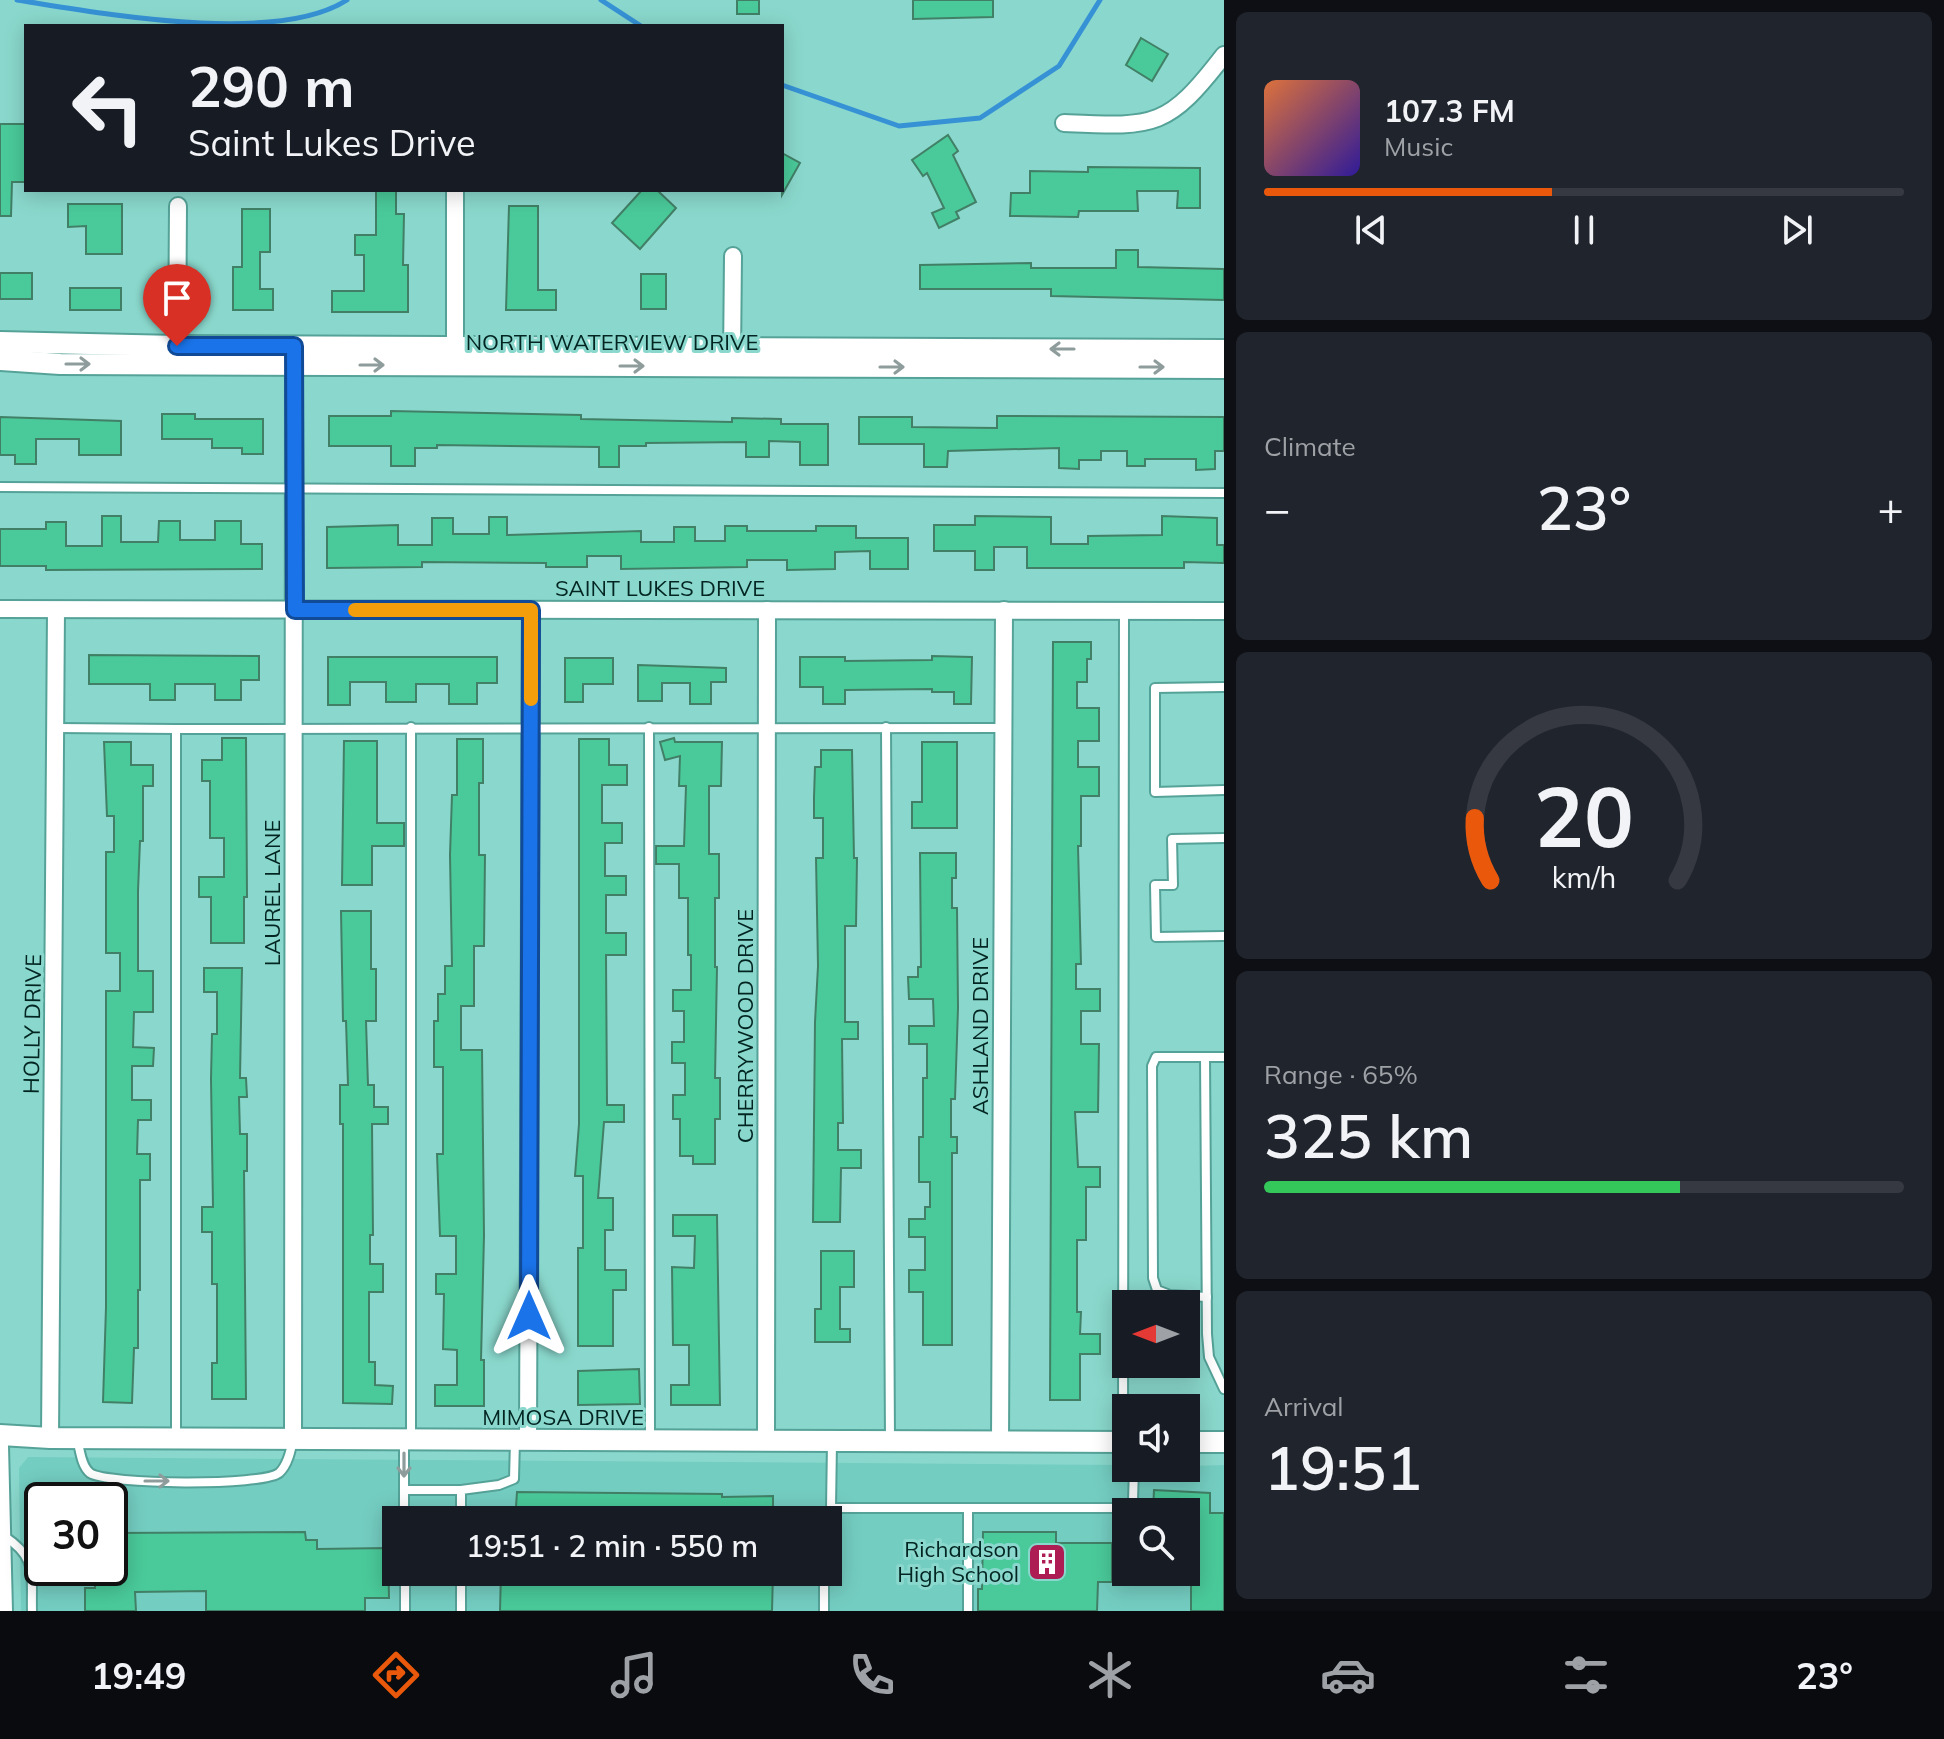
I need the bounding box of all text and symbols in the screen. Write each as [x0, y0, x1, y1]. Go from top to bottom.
text: 290 m [188, 51, 355, 121]
icon: left [56, 56, 160, 160]
text: 107.3 FM [1384, 92, 1515, 130]
text: Saint Lukes Drive [188, 120, 476, 165]
text: Music [1384, 130, 1453, 163]
icon: previous [1349, 208, 1393, 252]
icon: pause [1562, 208, 1606, 252]
icon: next [1775, 208, 1819, 252]
pin [143, 264, 211, 346]
icon: arrive [155, 276, 199, 320]
street label: NORTH WATERVIEW DRIVE [466, 328, 758, 356]
one-way arrow [1049, 341, 1076, 357]
one-way arrow [64, 356, 91, 372]
one-way arrow [358, 357, 385, 373]
one-way arrow [618, 358, 645, 374]
one-way arrow [878, 359, 905, 375]
one-way arrow [1138, 359, 1165, 375]
text: Climate [1264, 430, 1356, 463]
text: 23° [1537, 470, 1631, 545]
text: − [1264, 481, 1290, 536]
text: + [1878, 481, 1904, 536]
street label: SAINT LUKES DRIVE [555, 574, 765, 602]
text: 20 [1534, 763, 1634, 868]
street label: LAUREL LANE [258, 820, 286, 966]
text: km/h [1552, 860, 1616, 896]
street label: CHERRYWOOD DRIVE [731, 909, 759, 1143]
street label: ASHLAND DRIVE [966, 937, 994, 1115]
street label: HOLLY DRIVE [17, 954, 47, 1094]
text: Range · 65% [1264, 1058, 1418, 1091]
text: 325 km [1264, 1098, 1473, 1173]
position arrow [487, 1274, 571, 1358]
north arrow [1112, 1290, 1200, 1378]
map controls [1112, 1290, 1200, 1586]
text: Arrival [1264, 1390, 1344, 1423]
button: sound [1112, 1394, 1200, 1482]
street label: MIMOSA DRIVE [482, 1403, 644, 1431]
text: 19:51 [1264, 1430, 1422, 1505]
one-way arrow [396, 1451, 412, 1478]
one-way arrow [143, 1473, 170, 1489]
speed limit sign: 30 [24, 1482, 128, 1586]
button: search [1112, 1498, 1200, 1586]
text: 19:51 · 2 min · 550 m [466, 1527, 758, 1565]
place label: Richardson High School [897, 1535, 1019, 1588]
building icon: Richardson High School [1026, 1541, 1068, 1583]
icon: directions [368, 1647, 424, 1703]
icon: music [606, 1647, 662, 1703]
icon: phone [844, 1647, 900, 1703]
icon: climate [1082, 1647, 1138, 1703]
icon: car [1320, 1647, 1376, 1703]
icon: filters [1558, 1647, 1614, 1703]
text: 19:49 [91, 1653, 186, 1698]
text: 23° [1796, 1653, 1853, 1698]

